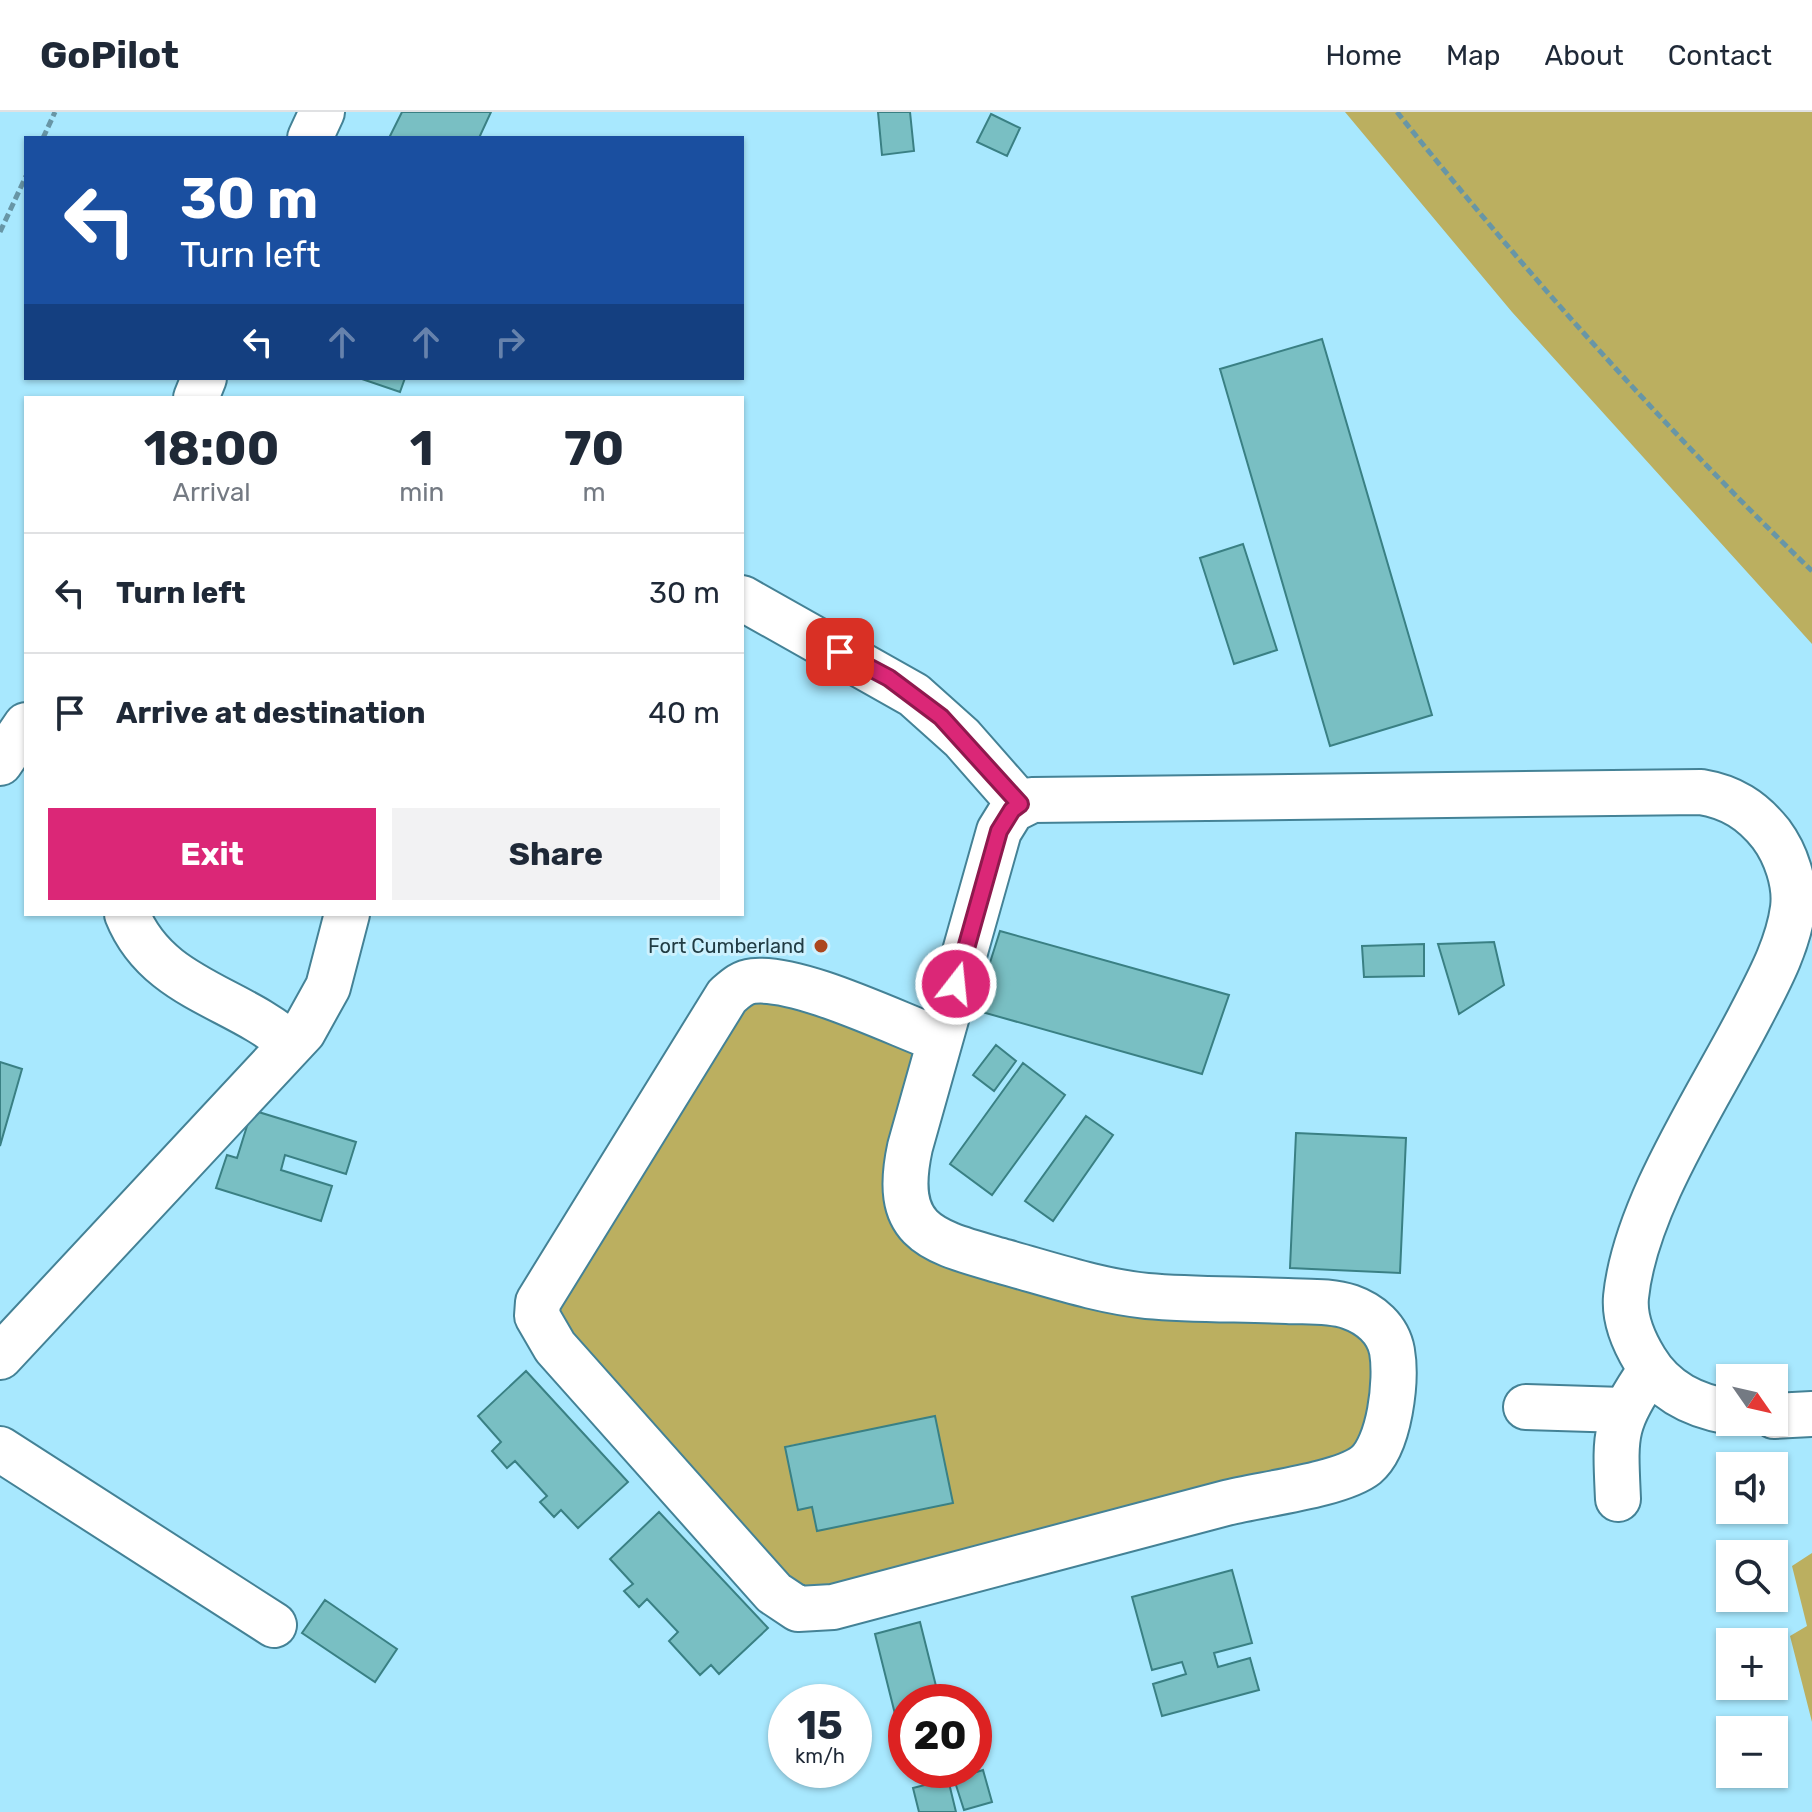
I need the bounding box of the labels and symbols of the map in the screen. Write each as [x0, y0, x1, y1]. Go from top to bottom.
pin [806, 618, 874, 686]
place label: Fort Cumberland [648, 934, 805, 958]
marker: Fort Cumberland [812, 937, 830, 955]
position arrow [914, 942, 998, 1026]
north arrow [1716, 1364, 1788, 1436]
speed limit sign: 20 [888, 1684, 992, 1788]

